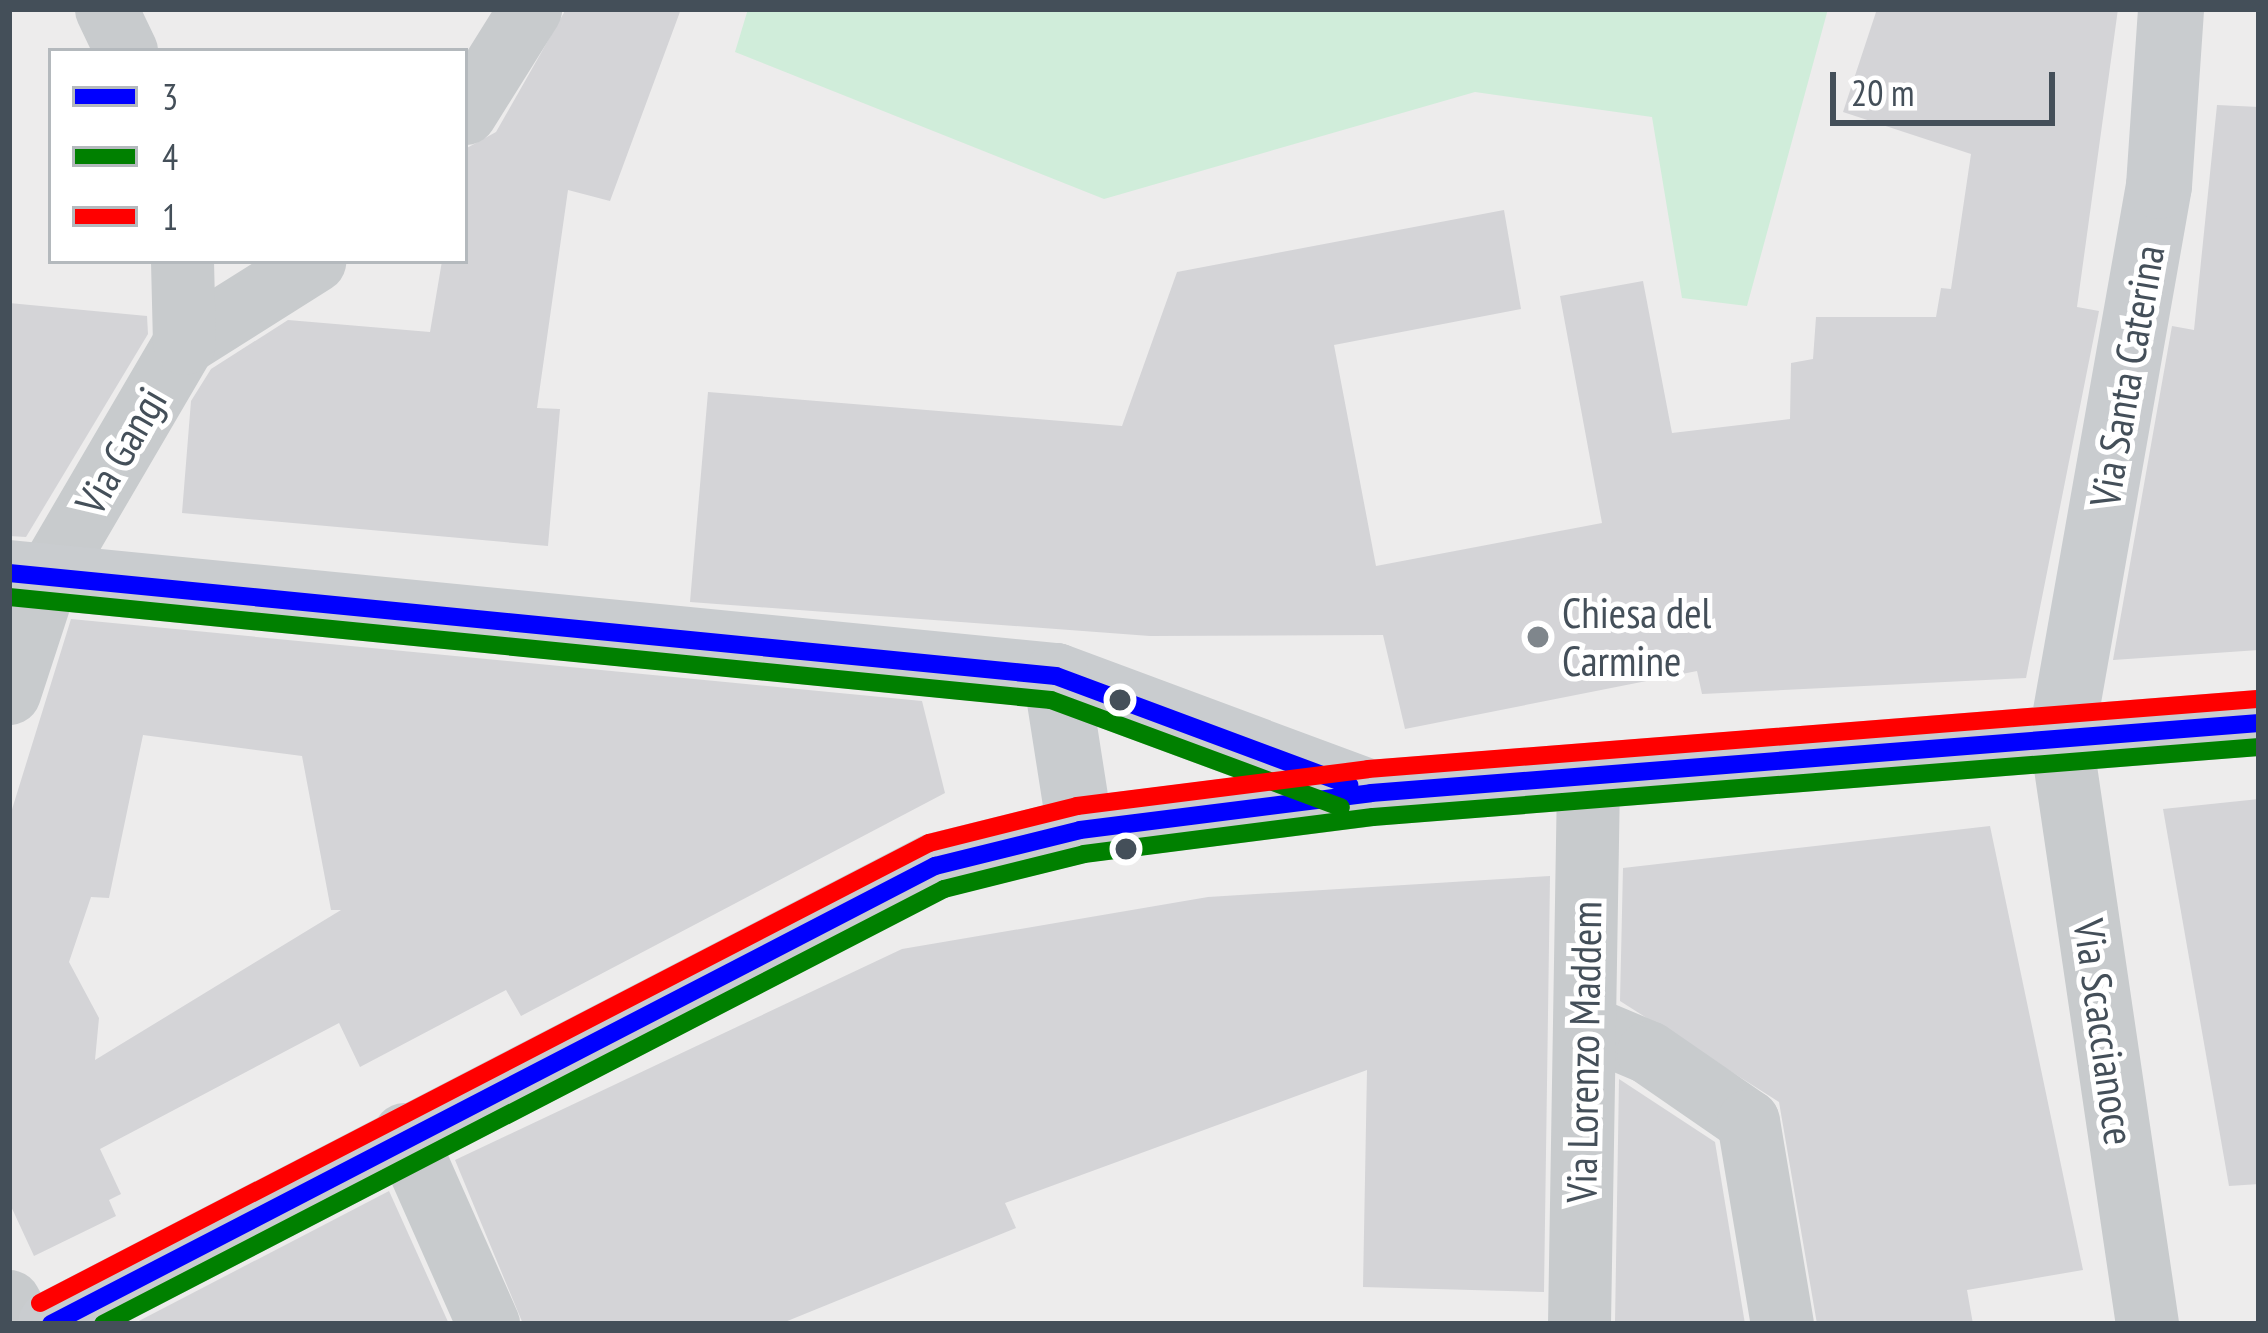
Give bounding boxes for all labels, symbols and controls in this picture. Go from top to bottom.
legend [48,48,468,264]
scale bar [1836,48,2061,122]
text: 20 m [1851,69,1914,116]
text: 3 [162,73,178,120]
text: 4 [162,133,178,180]
text: 1 [162,193,178,240]
street label: Via Santa Caterina [2079,241,2175,511]
street label: Via Gangi [65,379,177,523]
place label: Chiesa del Carmine [1562,588,1711,686]
marker: Chiesa del Carmine [1525,624,1551,650]
unlabelled marker [1109,689,1131,711]
unlabelled marker [1115,838,1137,860]
street label: Via Lorenzo Maddem [1556,901,1612,1203]
street label: Via Scaccianoce [2063,916,2145,1148]

